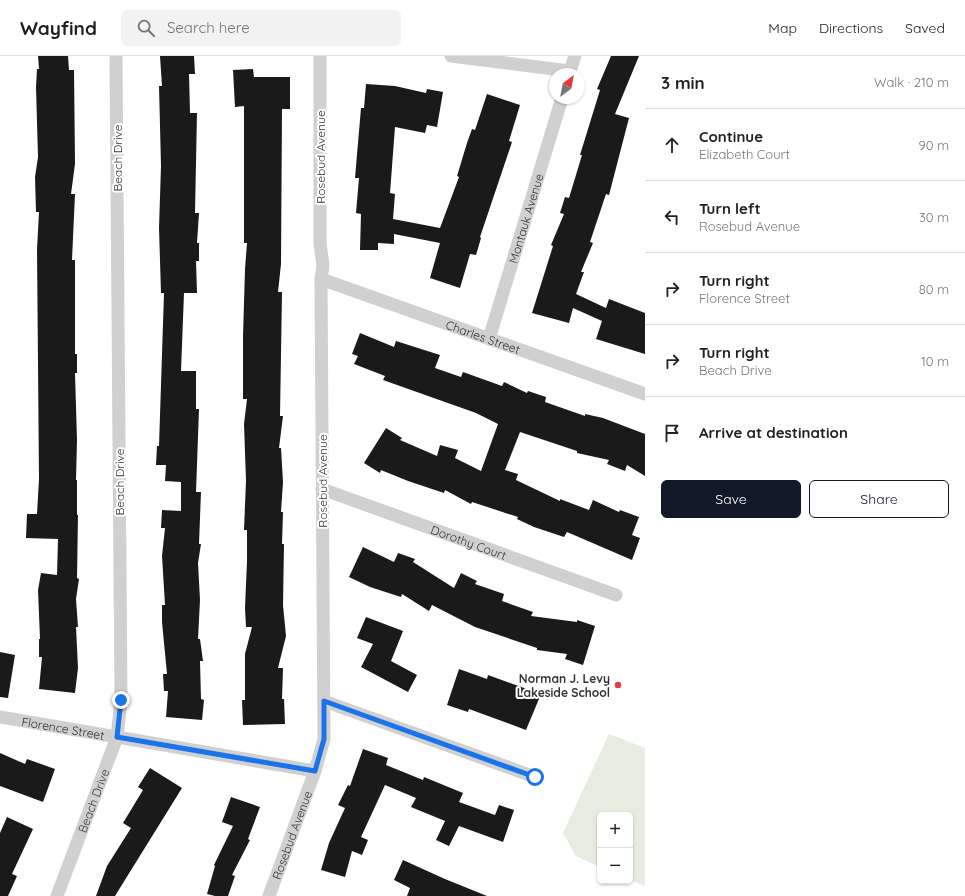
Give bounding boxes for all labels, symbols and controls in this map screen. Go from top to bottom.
search box [121,10,401,46]
text: Wayfind [20,16,97,40]
icon: search [135,17,157,39]
text: Search here [167,18,250,37]
text: Map [768,19,797,37]
text: Directions [819,19,883,37]
text: Saved [905,19,945,37]
north arrow [549,68,585,104]
text: 3 min [661,72,705,93]
text: Walk · 210 m [874,74,949,90]
street label: Rosebud Avenue [313,110,328,204]
street label: Beach Drive [110,124,125,192]
text: Continue [699,127,763,146]
icon: ahead [661,134,683,156]
text: 90 m [919,137,949,153]
text: Elizabeth Court [699,146,790,162]
street label: Montauk Avenue [505,172,546,265]
text: Turn left [699,199,761,218]
icon: left [661,206,683,228]
text: 30 m [919,209,949,225]
text: Rosebud Avenue [699,218,800,234]
text: Turn right [699,271,770,290]
icon: right [661,278,683,300]
text: 80 m [919,281,949,297]
text: Florence Street [699,290,790,306]
street label: Charles Street [444,316,522,357]
text: Turn right [699,343,770,362]
icon: right [661,350,683,372]
text: 10 m [921,353,949,369]
text: Beach Drive [699,362,772,378]
icon: arrive [661,422,683,444]
text: Arrive at destination [699,423,848,442]
street label: Rosebud Avenue [315,434,330,528]
street label: Beach Drive [112,448,127,516]
button: Save [661,480,801,518]
button: Share [809,480,949,518]
street label: Dorothy Court [429,521,509,562]
place label: Norman J. Levy Lakeside School [517,671,610,700]
marker: Norman J. Levy Lakeside School [613,680,623,690]
route end [112,691,130,709]
street label: Florence Street [20,713,106,742]
street label: Beach Drive [74,766,112,835]
route start [526,768,544,786]
street label: Rosebud Avenue [268,788,315,881]
map controls [597,812,633,884]
button: + [597,812,633,848]
button: − [597,848,633,884]

